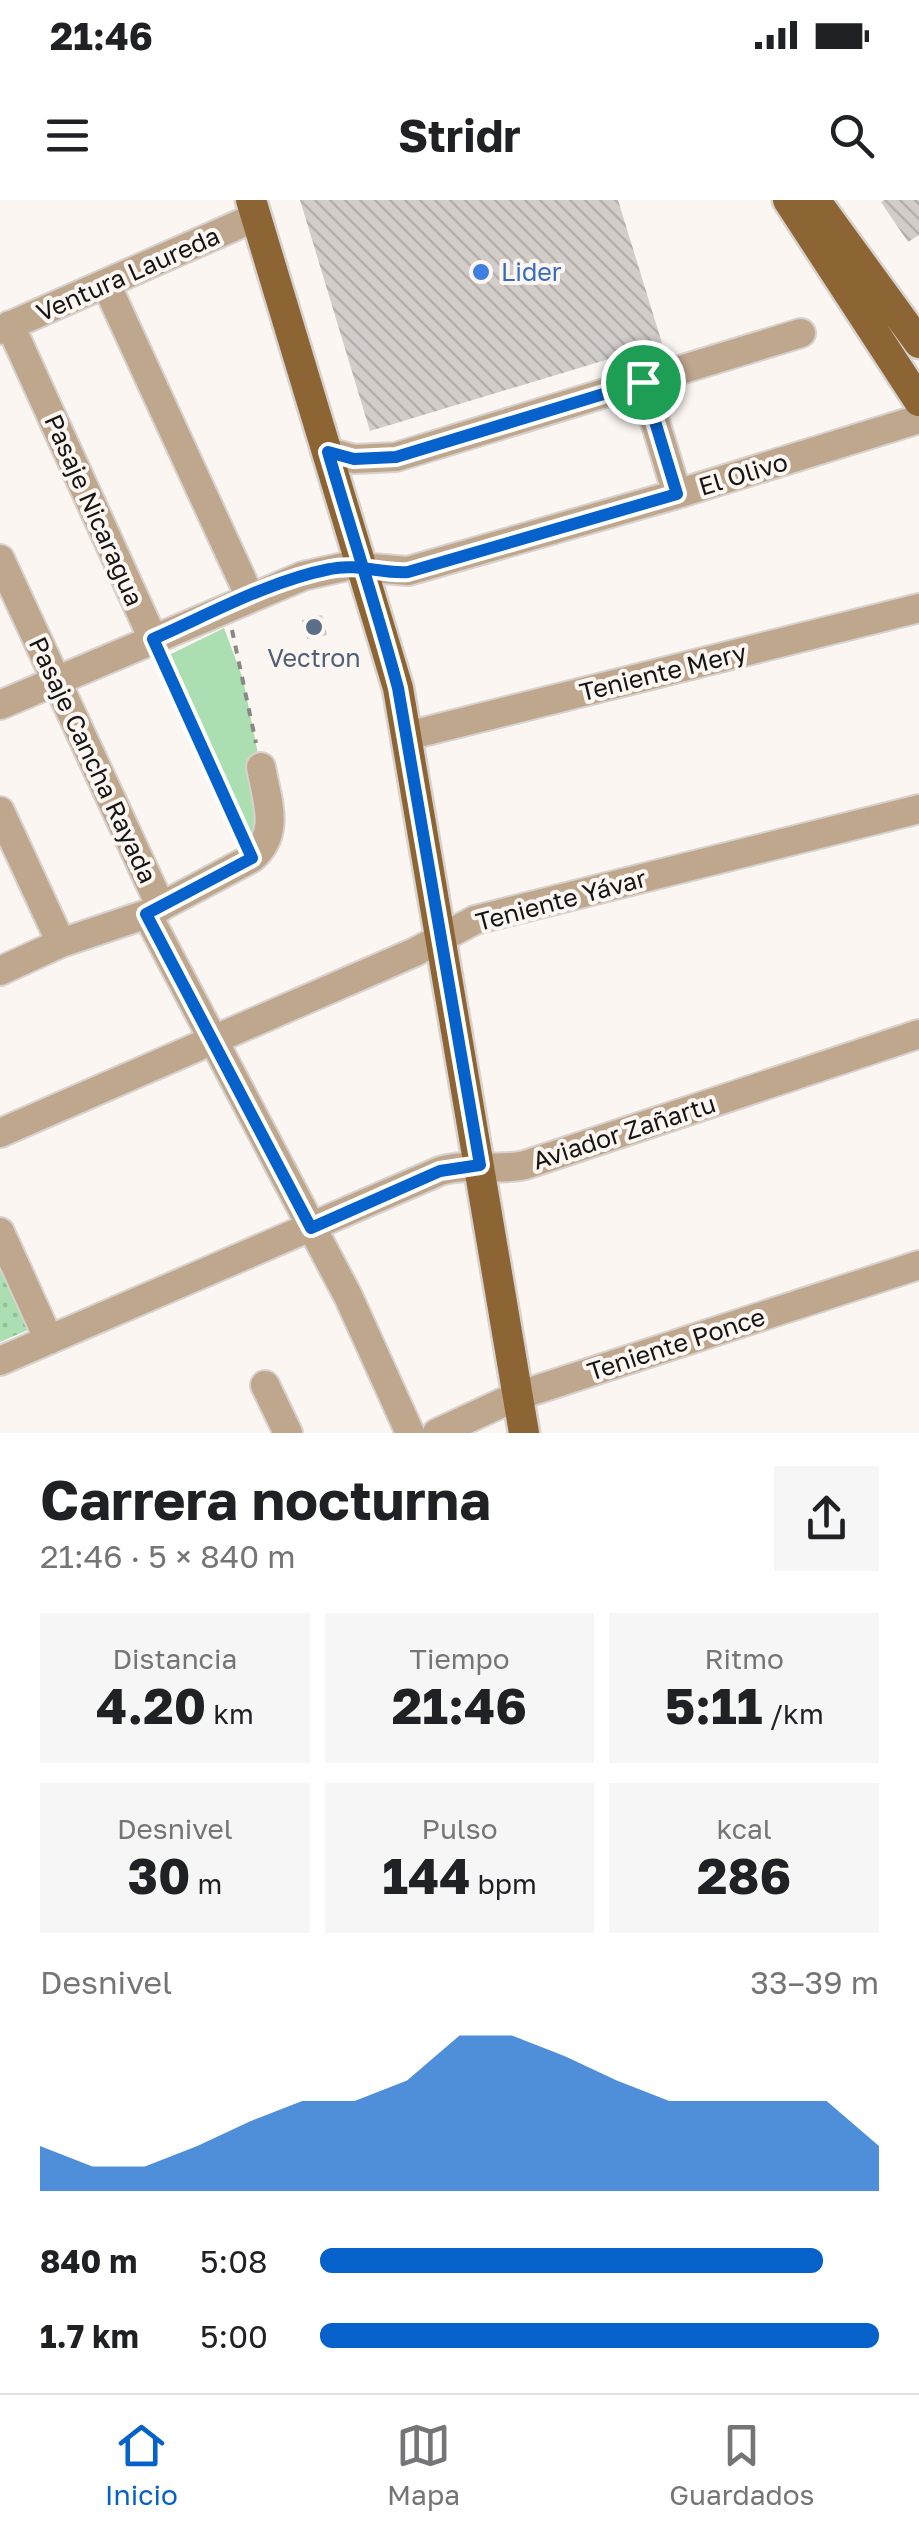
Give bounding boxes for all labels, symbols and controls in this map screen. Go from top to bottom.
text: 21:46 [50,13,153,58]
icon: menu [40,108,95,163]
text: Stridr [398,108,521,162]
icon: search [824,108,879,163]
street label: Ventura Laureda [31,219,224,328]
place label: Lider [501,256,562,287]
marker: Lider [470,261,492,283]
pin [601,340,686,425]
icon: arrive [616,355,671,410]
street label: Pasaje Nicaragua [38,409,151,611]
street label: El Olivo [695,445,791,502]
marker: Vectron [303,616,325,638]
street label: Pasaje Cancha Rayada [23,632,164,888]
street label: Teniente Mery [576,636,749,707]
place label: Vectron [267,642,361,673]
street label: Teniente Yávar [472,862,650,937]
street label: Aviador Zañartu [528,1087,719,1176]
street label: Teniente Ponce [583,1300,769,1387]
text: Carrera nocturna [40,1466,491,1532]
button: share [774,1466,879,1571]
text: 21:46 · 5 × 840 m [40,1537,296,1575]
text: Distancia [112,1642,237,1675]
text: Tiempo [410,1642,509,1675]
text: Ritmo [704,1642,784,1675]
text: 4.20 [96,1675,206,1735]
text: 21:46 [392,1675,527,1735]
text: 5:11 [665,1675,763,1735]
text: km [206,1697,254,1730]
text: /km [763,1697,824,1730]
text: Desnivel [117,1812,233,1845]
text: Pulso [422,1812,497,1845]
text: kcal [717,1812,772,1845]
text: 30 [127,1845,190,1905]
text: 144 [382,1845,471,1905]
text: 286 [697,1845,791,1905]
text: m [190,1867,222,1900]
text: bpm [471,1867,537,1900]
text: Desnivel [40,1963,172,2001]
text: 33–39 m [750,1963,879,2001]
text: 840 m [40,2242,137,2280]
text: 5:08 [200,2242,268,2280]
text: 1.7 km [40,2317,139,2355]
text: 5:00 [200,2317,268,2355]
tab: Inicio [105,2418,178,2511]
tab: Mapa [387,2418,460,2511]
tab: Guardados [669,2418,814,2511]

